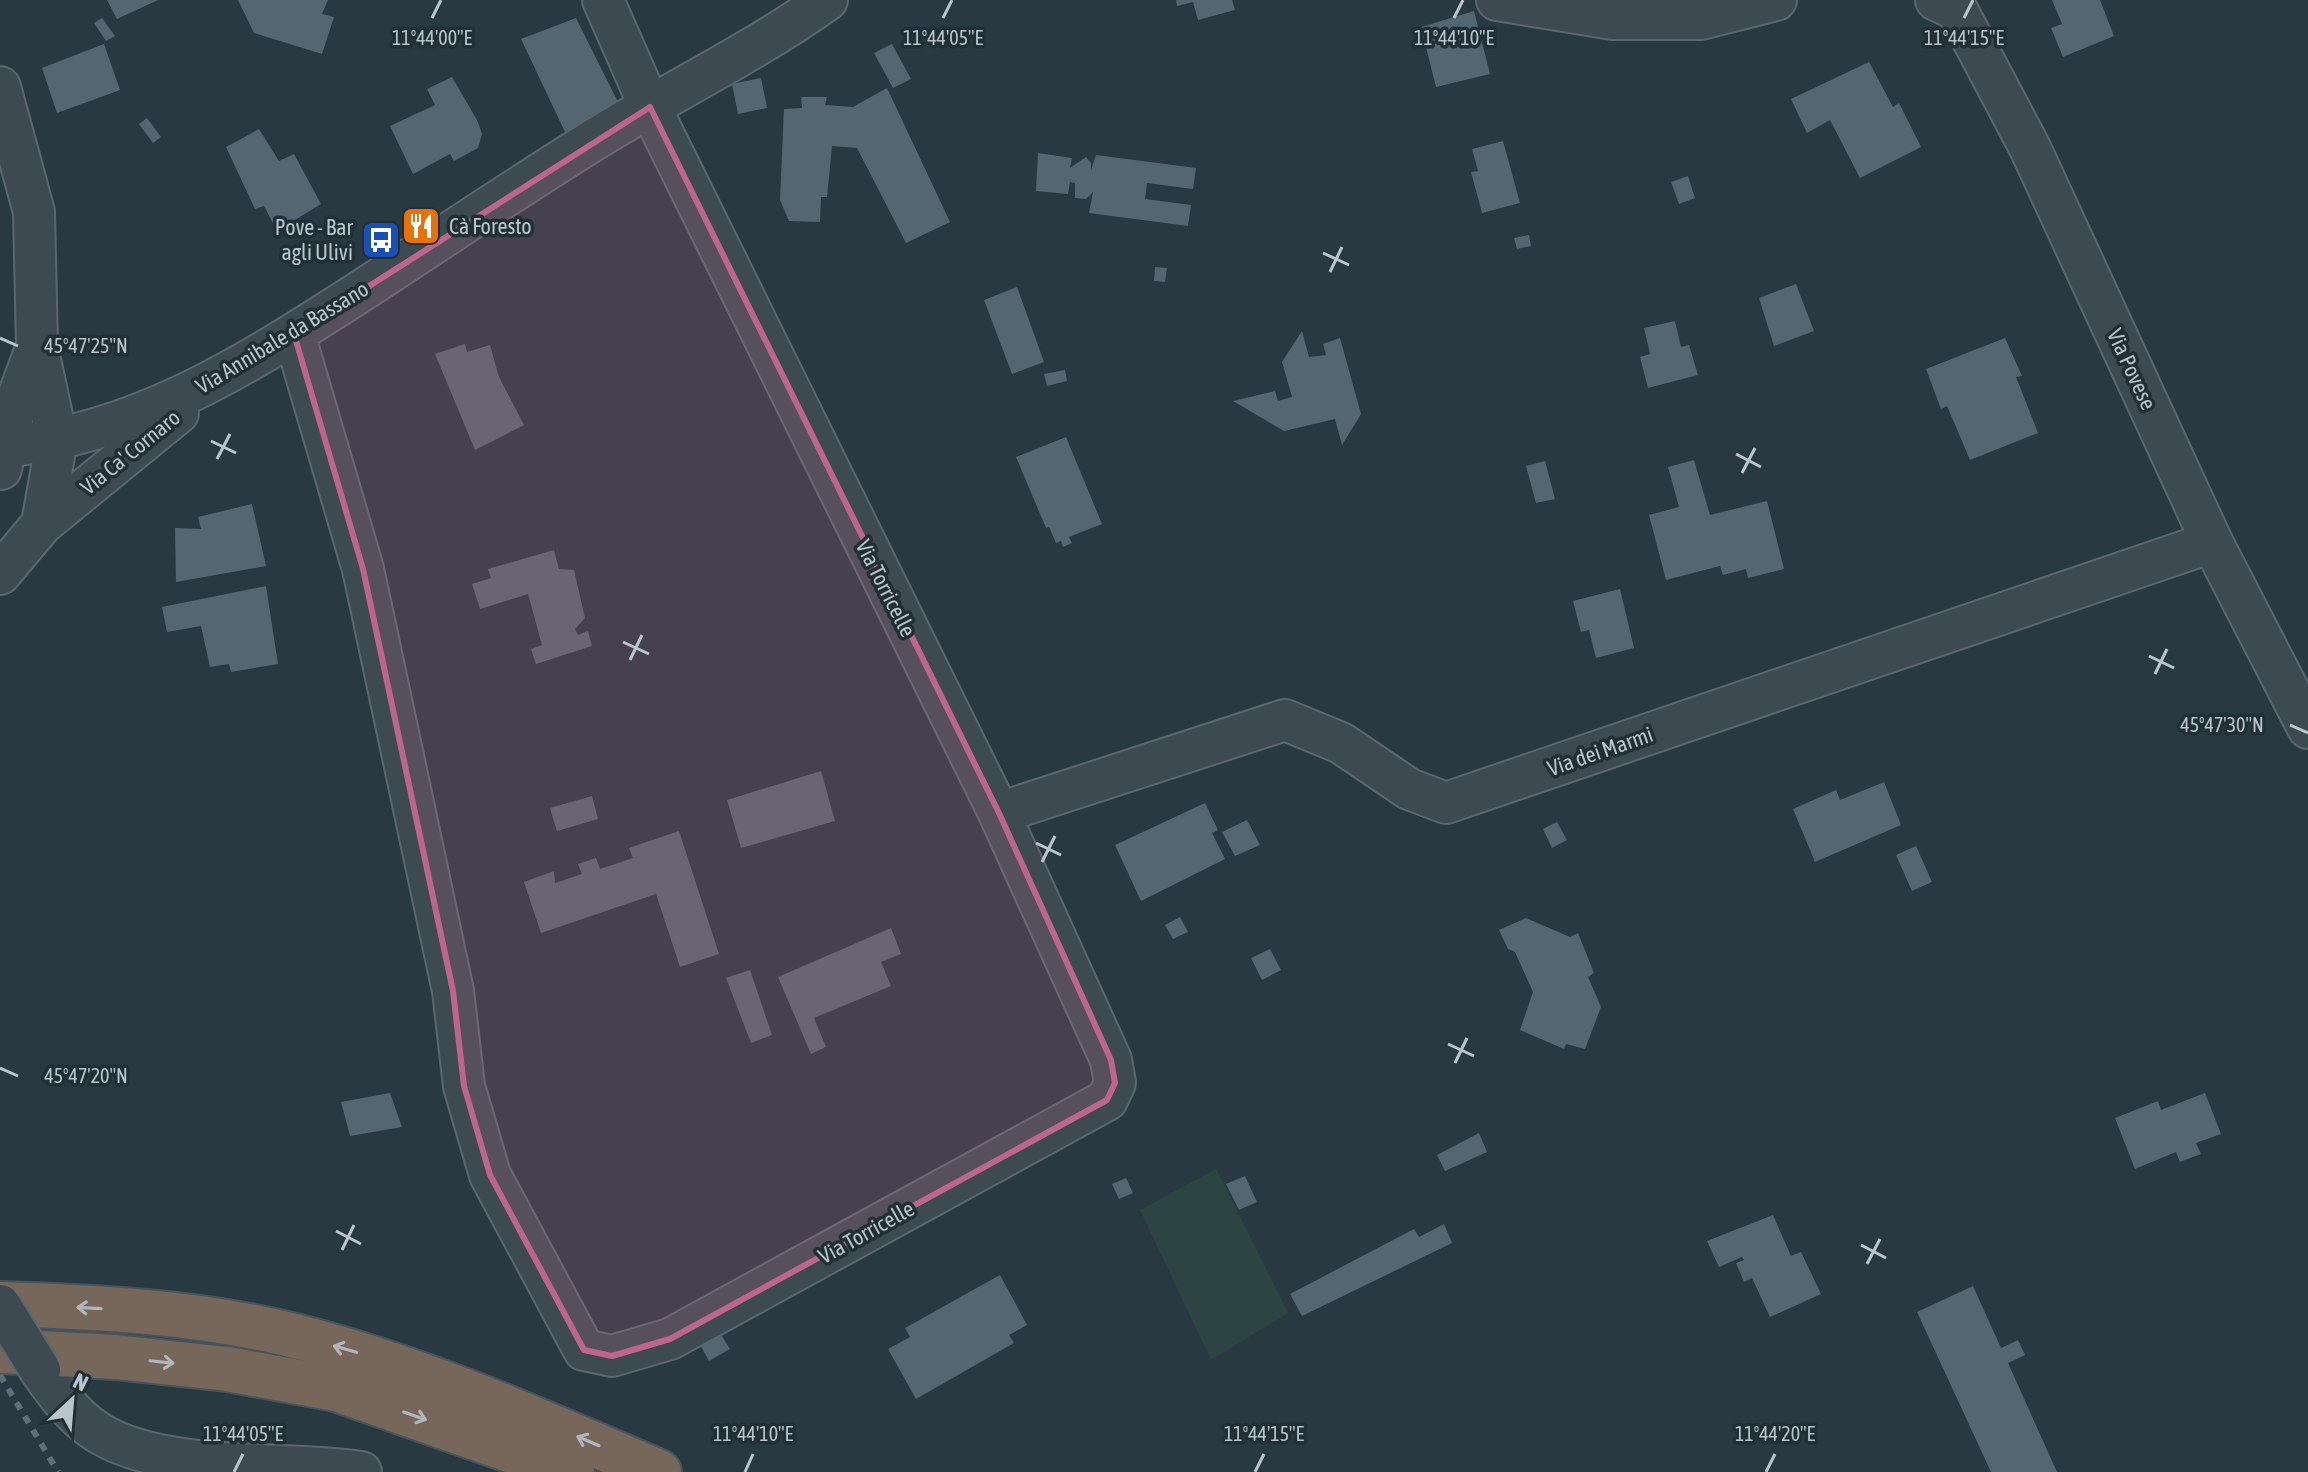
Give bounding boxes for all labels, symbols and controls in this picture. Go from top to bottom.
text: 11°44'00"E [392,26,473,49]
text: 11°44'05"E [903,26,984,49]
text: 11°44'10"E [1414,26,1495,49]
text: 11°44'15"E [1924,26,2005,49]
restaurant icon: Cà Foresto [400,205,442,247]
place label: Cà Foresto [449,213,532,239]
place label: Pove - Bar agli Ulivi [275,214,353,265]
bus stop icon: Pove - Bar agli Ulivi [360,219,402,261]
street label: Via Annibale da Bassano [191,275,373,399]
street label: Via Povese [2102,324,2162,414]
text: 45°47'25"N [44,334,128,357]
street label: Via Ca' Cornaro [75,404,185,500]
street label: Via Torricelle [851,535,922,641]
text: 45°47'30"N [2180,713,2264,736]
street label: Via dei Marmi [1544,721,1656,781]
text: 45°47'20"N [44,1064,128,1087]
street label: Via Torricelle [814,1195,918,1269]
one-way arrow [76,1300,103,1315]
one-way arrow [332,1341,358,1356]
one-way arrow [148,1355,174,1370]
north arrow [32,1360,112,1440]
text: N [69,1367,92,1397]
one-way arrow [402,1410,427,1425]
text: 11°44'05"E [203,1422,284,1445]
text: 11°44'10"E [713,1422,794,1445]
text: 11°44'15"E [1224,1422,1305,1445]
text: 11°44'20"E [1735,1422,1816,1445]
one-way arrow [576,1433,600,1448]

